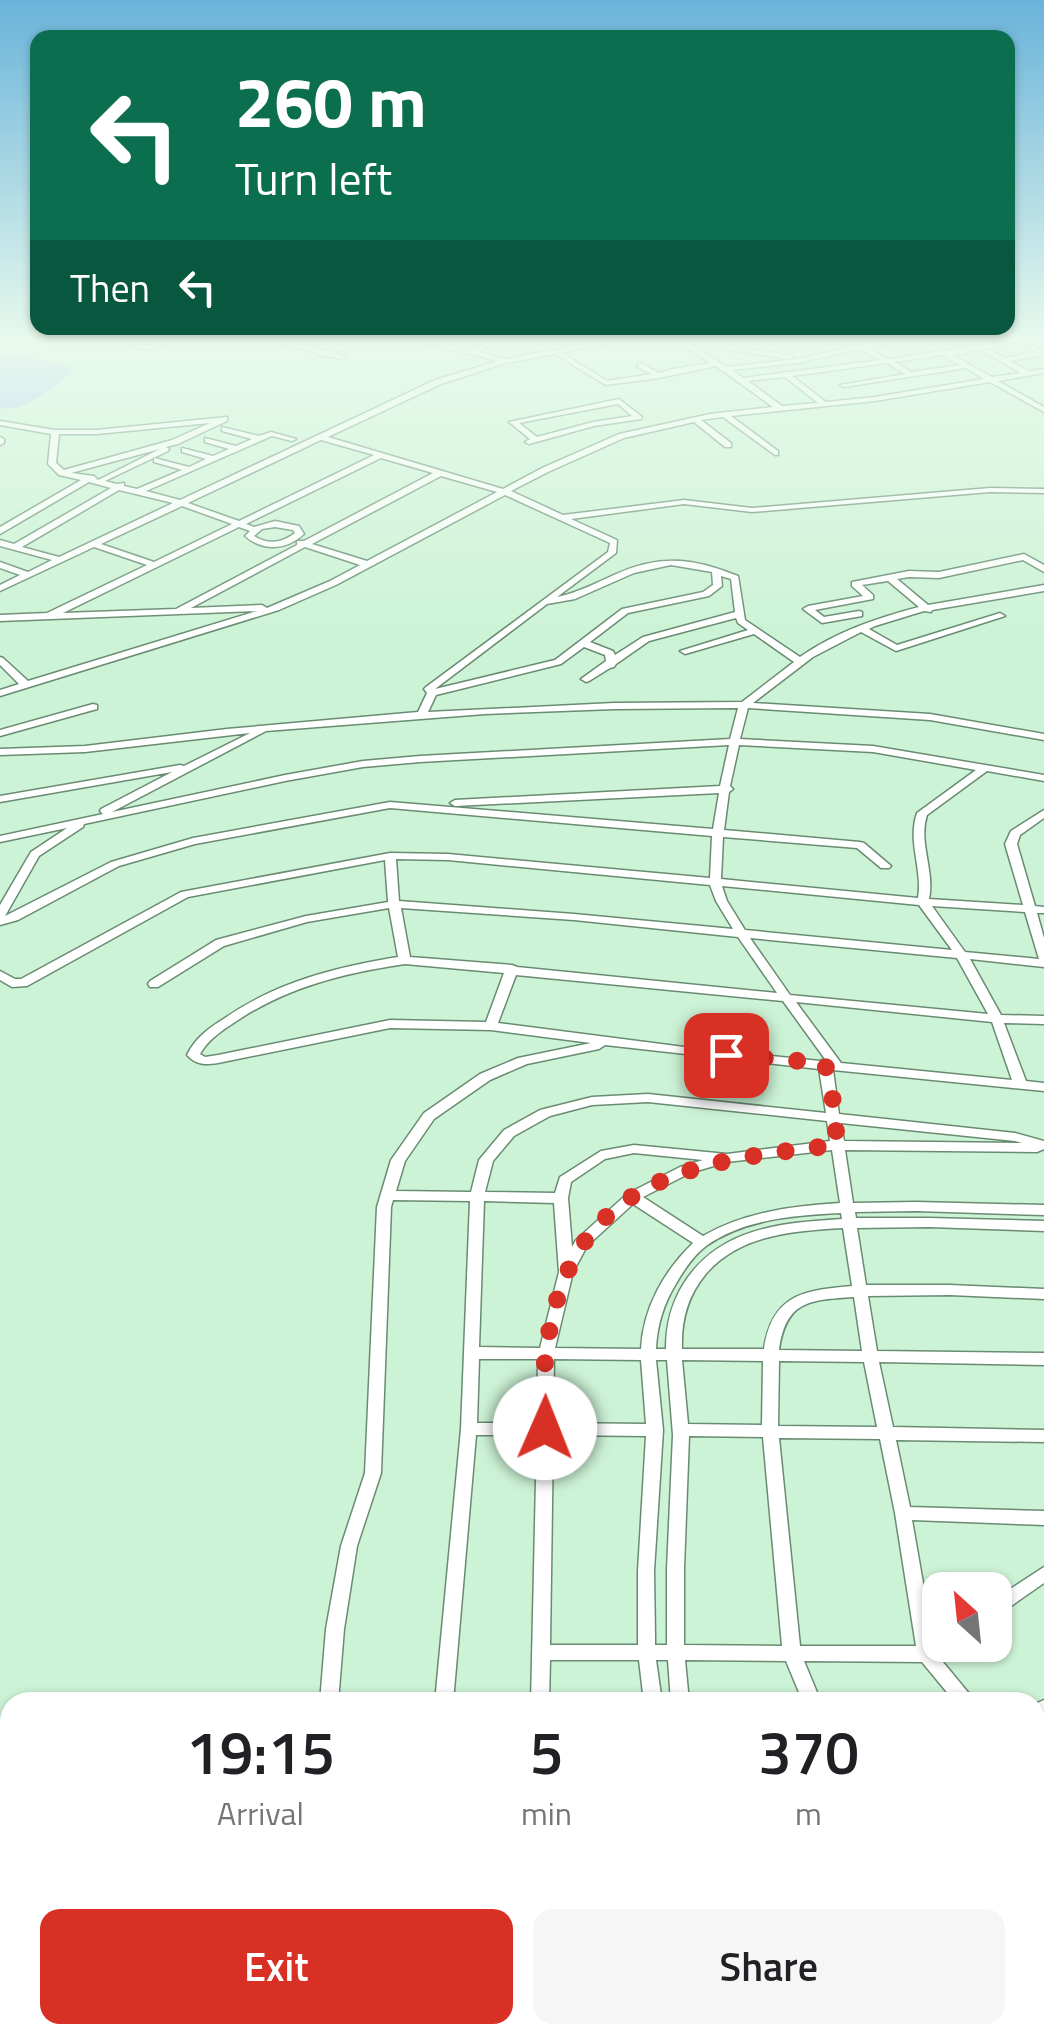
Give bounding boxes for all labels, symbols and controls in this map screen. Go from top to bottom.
text: 260 m [235,48,427,154]
icon: left [70,70,200,200]
text: Turn left [235,144,392,212]
text: Then [70,259,150,317]
icon: left [170,260,225,315]
pin [684,1013,769,1098]
icon: arrive [699,1028,754,1083]
position arrow [493,1376,597,1480]
north arrow [922,1572,1012,1662]
map controls [922,1572,1012,1662]
text: 19:15 [186,1706,335,1797]
text: 5 [530,1706,563,1797]
text: 370 [758,1706,859,1797]
text: Arrival [217,1789,304,1837]
text: min [521,1789,572,1837]
text: m [795,1789,822,1837]
button: Exit [40,1909,513,2024]
button: Share [533,1909,1005,2024]

